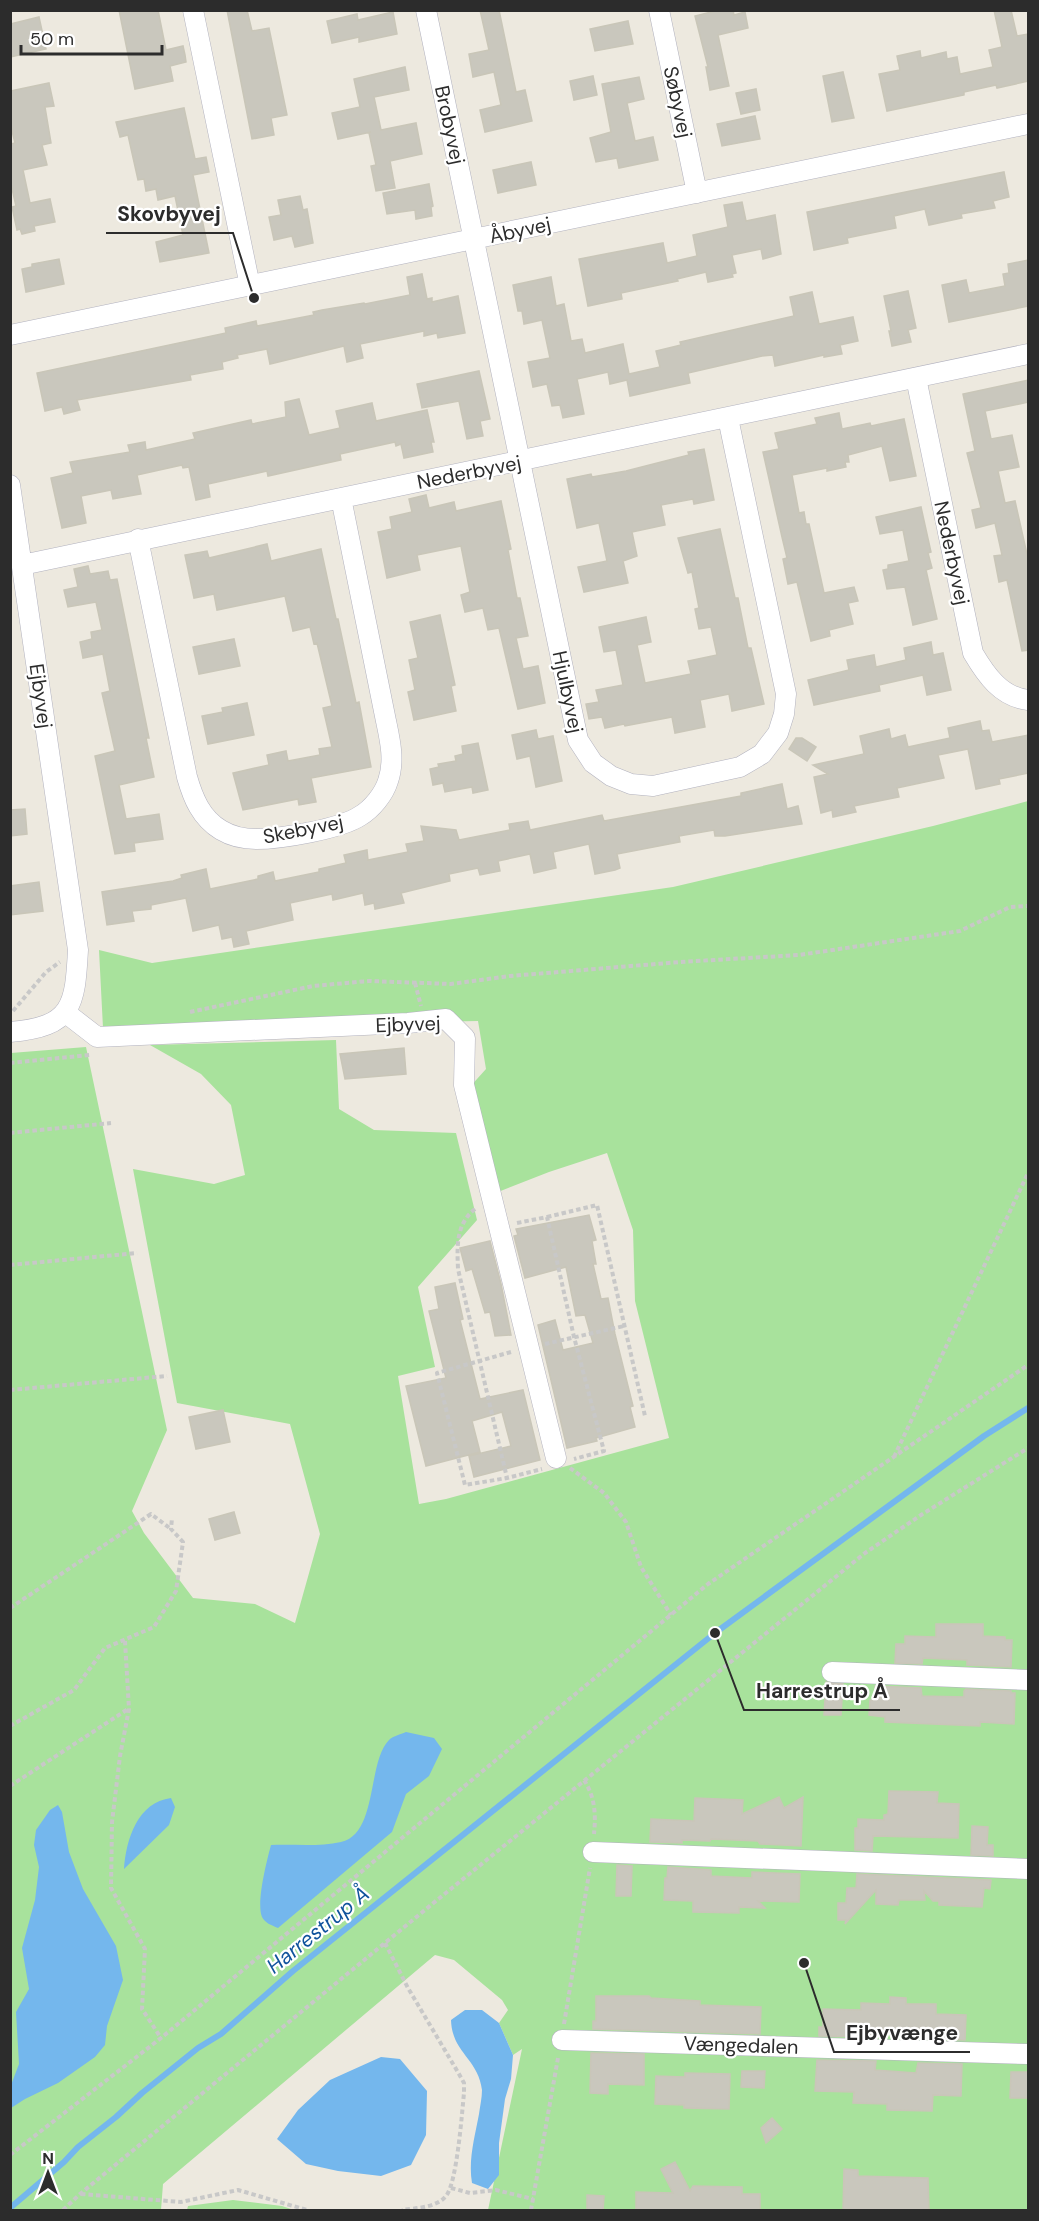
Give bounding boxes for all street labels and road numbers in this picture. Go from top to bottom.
street label: Søbyvej [658,64,698,140]
street label: Brobyvej [429,83,471,167]
street label: Åbyvej [487,211,553,249]
street label: Nederbyvej [415,449,523,495]
street label: Nederbyvej [928,499,976,607]
street label: Hjulbyvej [547,648,589,736]
street label: Ejbyvej [24,662,58,730]
street label: Skebyvej [261,808,345,850]
street label: Ejbyvej [375,1010,441,1038]
street label: Vængedalen [683,2030,799,2060]

